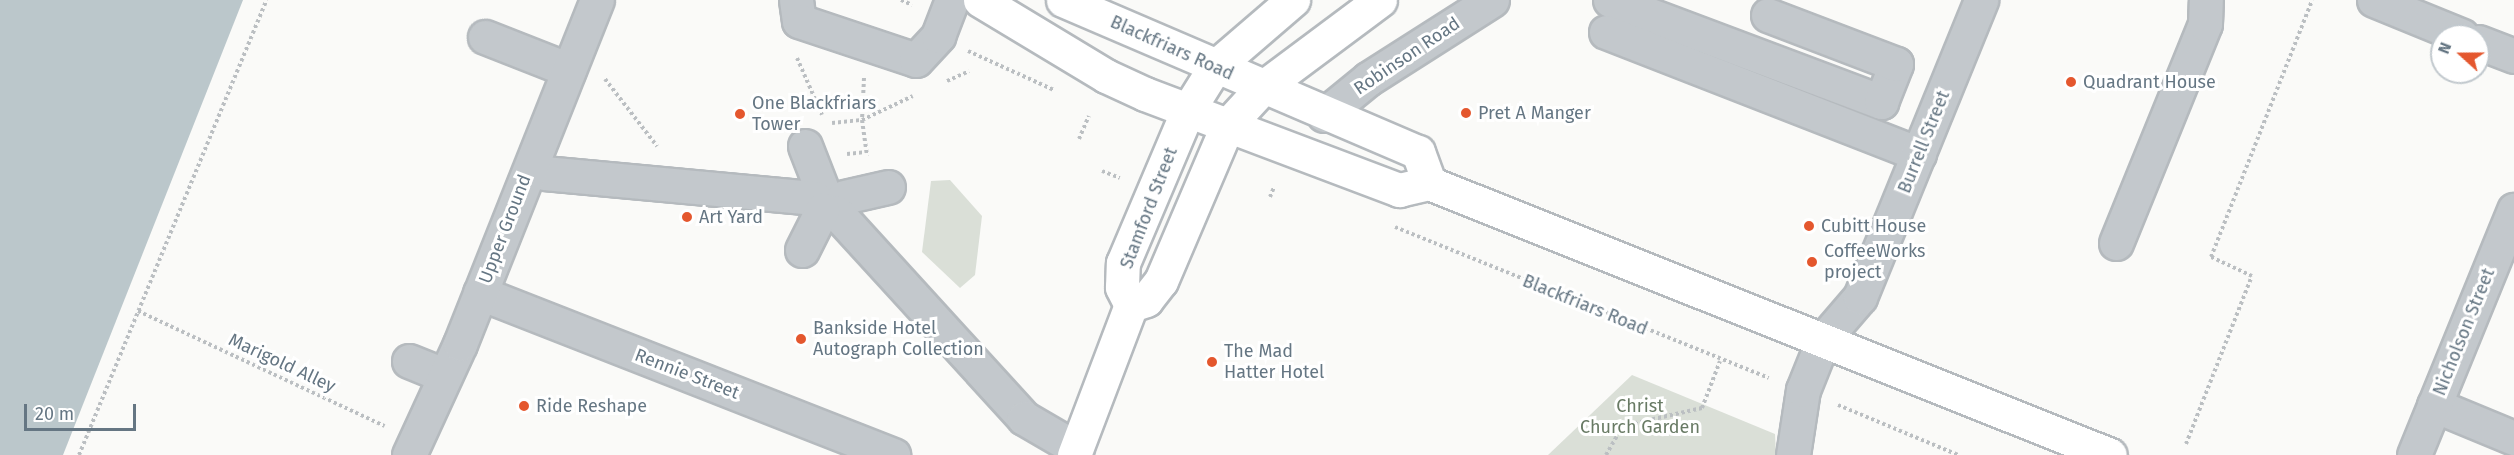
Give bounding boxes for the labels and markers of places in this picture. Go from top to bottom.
place label: Quadrant House [2083,71,2216,93]
marker: Quadrant House [2064,75,2078,89]
place label: One Blackfriars Tower [752,93,876,136]
place label: Pret A Manger [1478,102,1591,124]
marker: Pret A Manger [1459,106,1473,120]
marker: One Blackfriars Tower [733,107,747,121]
place label: Art Yard [699,206,763,228]
marker: Art Yard [680,210,694,224]
place label: Cubitt House [1821,215,1926,237]
marker: Cubitt House [1802,219,1816,233]
place label: CoffeeWorks project [1824,241,1925,284]
marker: CoffeeWorks project [1805,255,1819,269]
place label: Bankside Hotel Autograph Collection [813,318,984,360]
marker: Bankside Hotel Autograph Collection [794,332,808,346]
place label: The Mad Hatter Hotel [1224,341,1324,384]
marker: The Mad Hatter Hotel [1205,355,1219,369]
place label: Ride Reshape [536,395,647,417]
marker: Ride Reshape [517,399,531,413]

